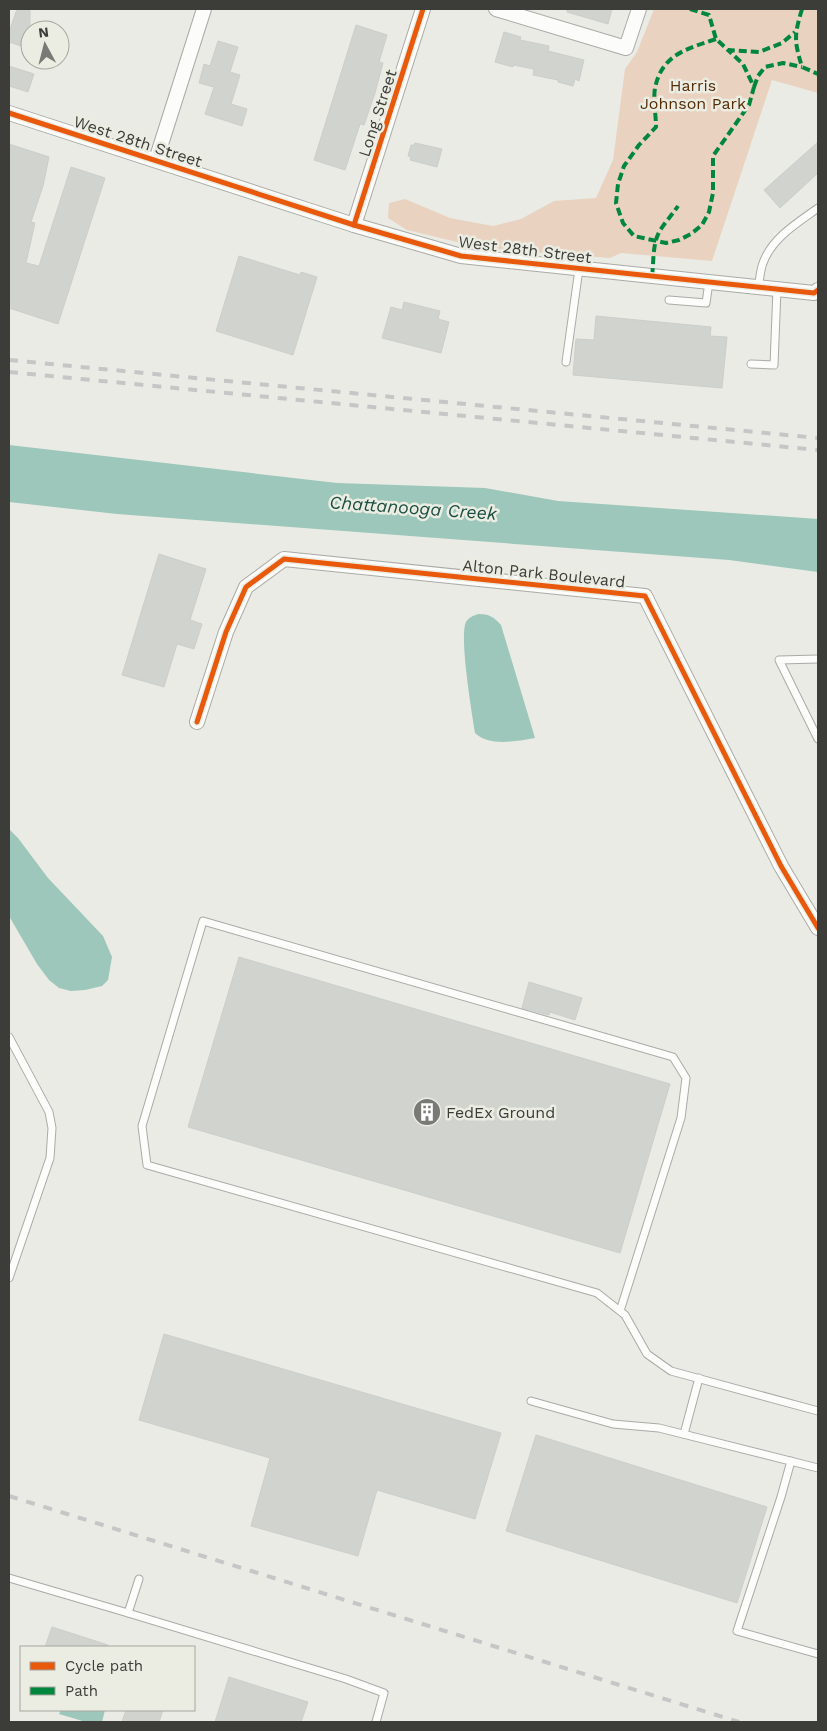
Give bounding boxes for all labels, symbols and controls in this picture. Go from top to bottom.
north arrow [20,20,70,70]
text: N [37,24,50,41]
street label: Long Street [354,67,401,159]
park label: Harris Johnson Park [640,76,746,113]
street label: West 28th Street [71,112,205,171]
street label: West 28th Street [457,232,593,267]
water label: Chattanooga Creek [329,491,499,524]
street label: Alton Park Boulevard [462,555,626,591]
building icon: FedEx Ground [412,1097,442,1127]
place label: FedEx Ground [446,1103,555,1122]
legend [20,1646,195,1711]
text: Cycle path [65,1657,143,1675]
text: Path [65,1682,98,1700]

